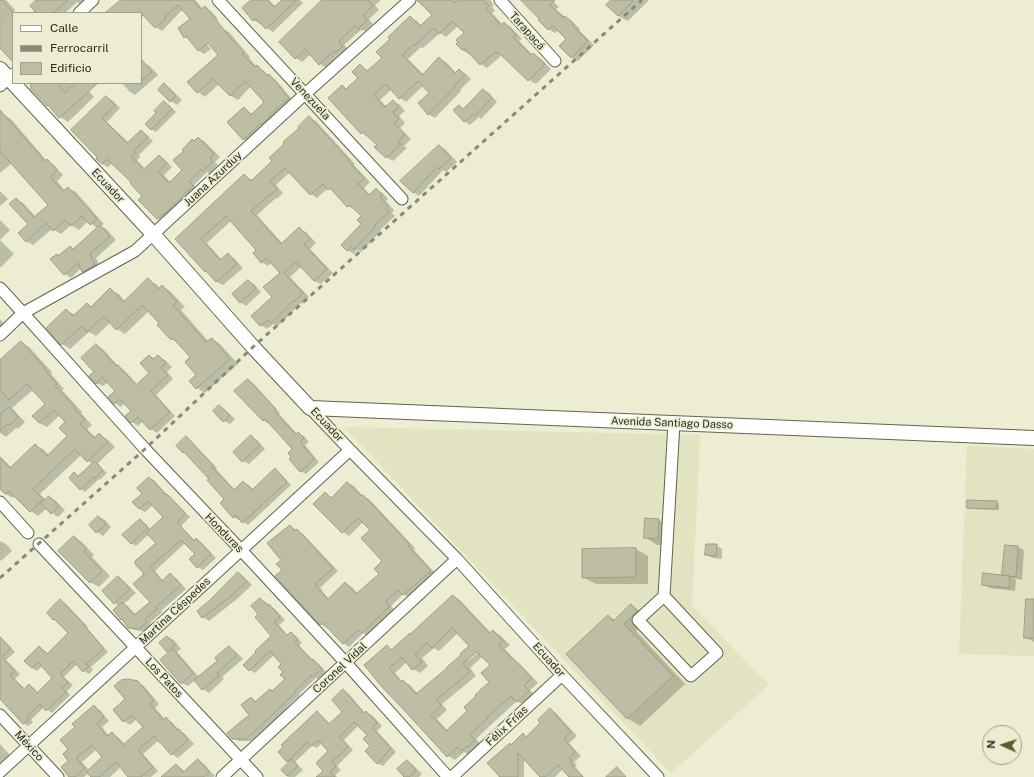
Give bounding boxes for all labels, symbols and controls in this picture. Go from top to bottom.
street label: Tarapacá [506,9,548,53]
legend [12,12,142,84]
text: Calle [50,21,78,35]
text: Ferrocarril [50,41,109,55]
text: Edificio [50,61,92,75]
street label: Venezuela [287,75,333,123]
street label: Juana Azurduy [181,149,245,209]
street label: Ecuador [89,166,127,206]
street label: Ecuador [308,405,346,445]
street label: Avenida Santiago Dasso [611,414,733,432]
street label: Honduras [202,511,246,555]
street label: Martina Céspedes [137,575,213,647]
street label: Coronel Vidal [310,640,370,696]
street label: Ecuador [530,640,568,680]
street label: Los Patos [142,656,186,700]
street label: Félix Frías [483,703,531,749]
north arrow [982,725,1022,765]
street label: México [12,728,46,764]
text: N [985,740,997,749]

